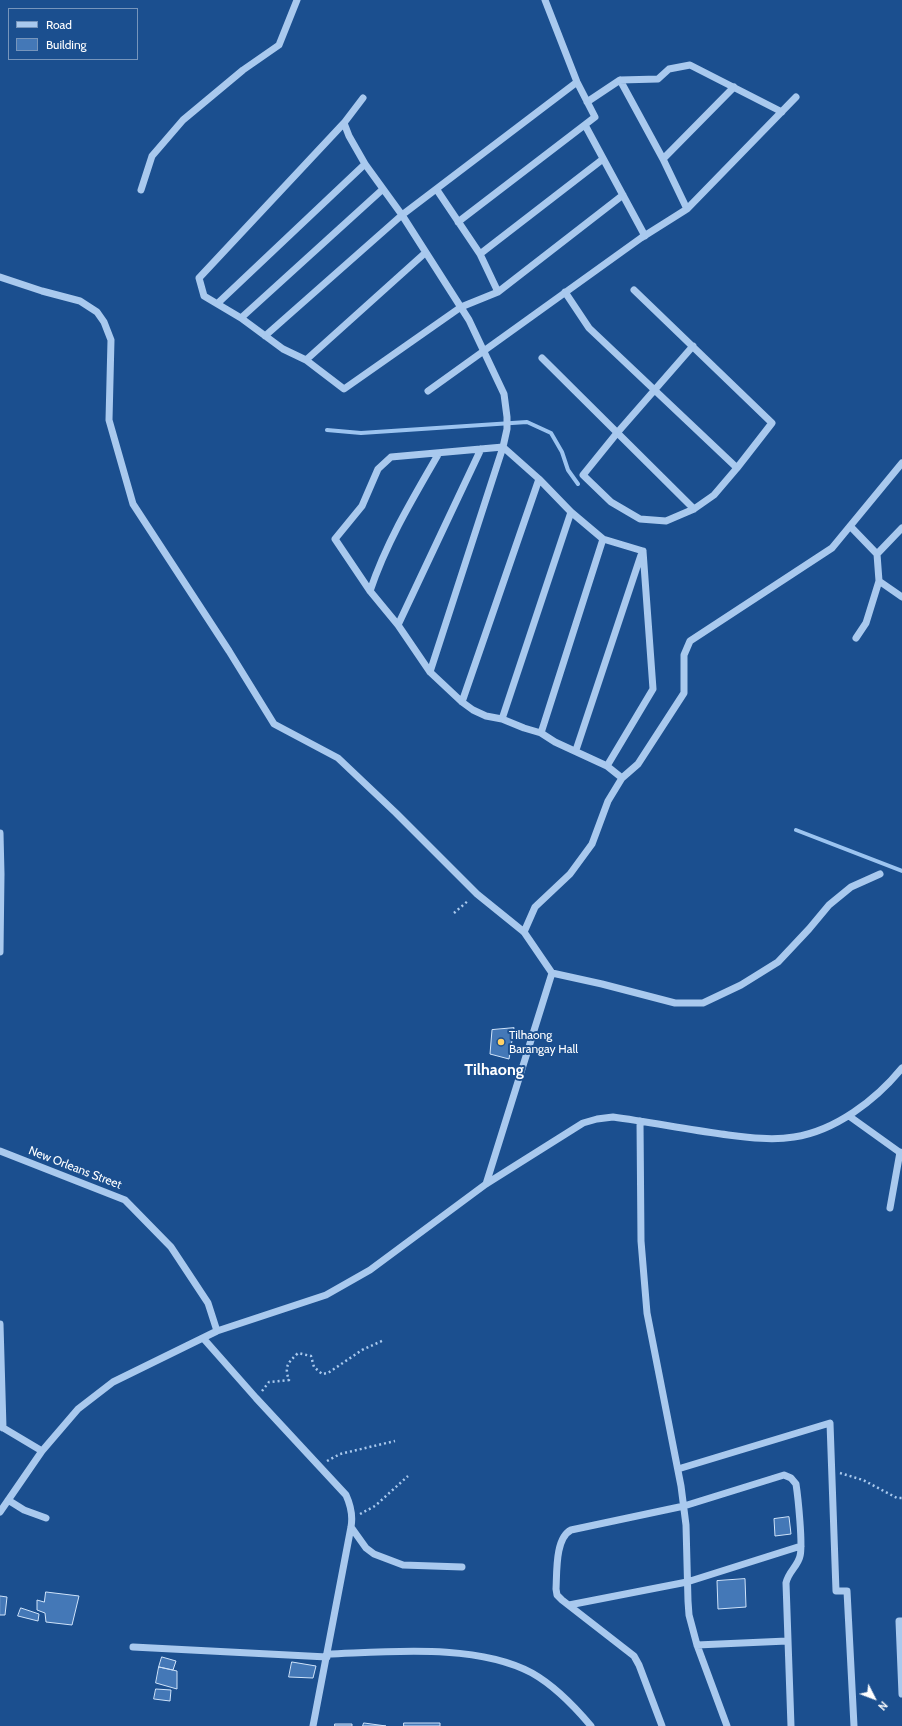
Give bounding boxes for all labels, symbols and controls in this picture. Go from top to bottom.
legend [8,8,138,60]
text: Road [46,17,72,32]
text: Building [46,37,87,52]
place label: Tilhaong Barangay Hall [509,1028,578,1056]
marker: Tilhaong Barangay Hall [496,1037,506,1047]
district label: Tilhaong [464,1060,524,1080]
street label: New Orleans Street [26,1144,124,1192]
north arrow [854,1678,894,1718]
text: N [875,1698,891,1714]

